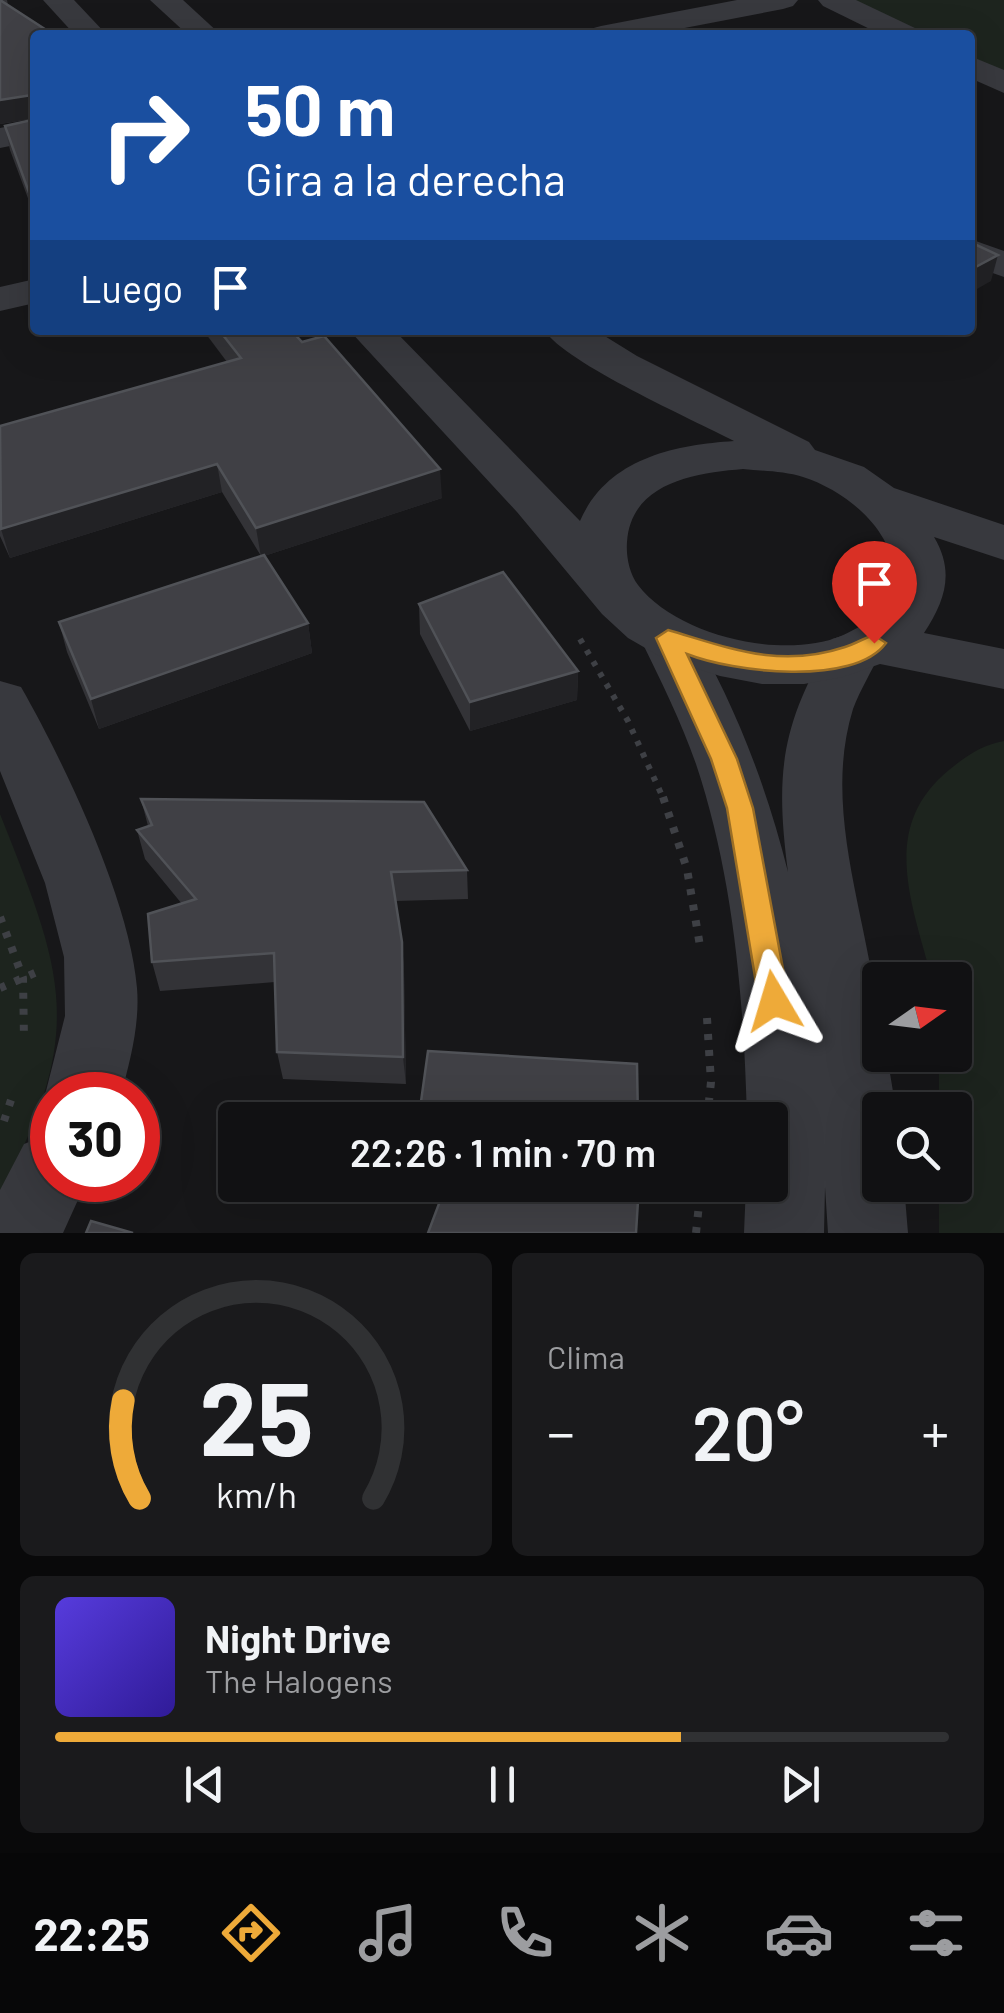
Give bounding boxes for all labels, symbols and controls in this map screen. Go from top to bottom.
text: 50 m [245,66,395,150]
icon: right [80,70,210,200]
text: Gira a la derecha [245,151,566,205]
icon: arrive [203,260,258,315]
text: Luego [80,265,183,311]
pin [832,541,917,644]
icon: arrive [847,556,902,611]
position arrow [722,949,826,1053]
north arrow [862,962,972,1072]
map controls [862,962,972,1202]
speed limit sign: 30 [30,1072,160,1202]
button: search [862,1092,972,1202]
text: 22:26 · 1 min · 70 m [350,1129,656,1175]
text: Clima [547,1337,625,1375]
text: 25 [199,1352,313,1477]
text: 20° [692,1386,804,1476]
text: − [547,1398,575,1464]
text: + [921,1398,949,1464]
text: km/h [216,1472,296,1515]
text: Night Drive [205,1615,391,1661]
text: The Halogens [205,1661,393,1699]
icon: previous [177,1757,232,1812]
icon: pause [475,1757,530,1812]
icon: next [773,1757,828,1812]
icon: directions [216,1898,286,1968]
icon: music [353,1898,423,1968]
icon: phone [490,1898,560,1968]
icon: climate [627,1898,697,1968]
icon: car [764,1898,834,1968]
icon: filters [901,1898,971,1968]
text: 22:25 [33,1906,150,1960]

